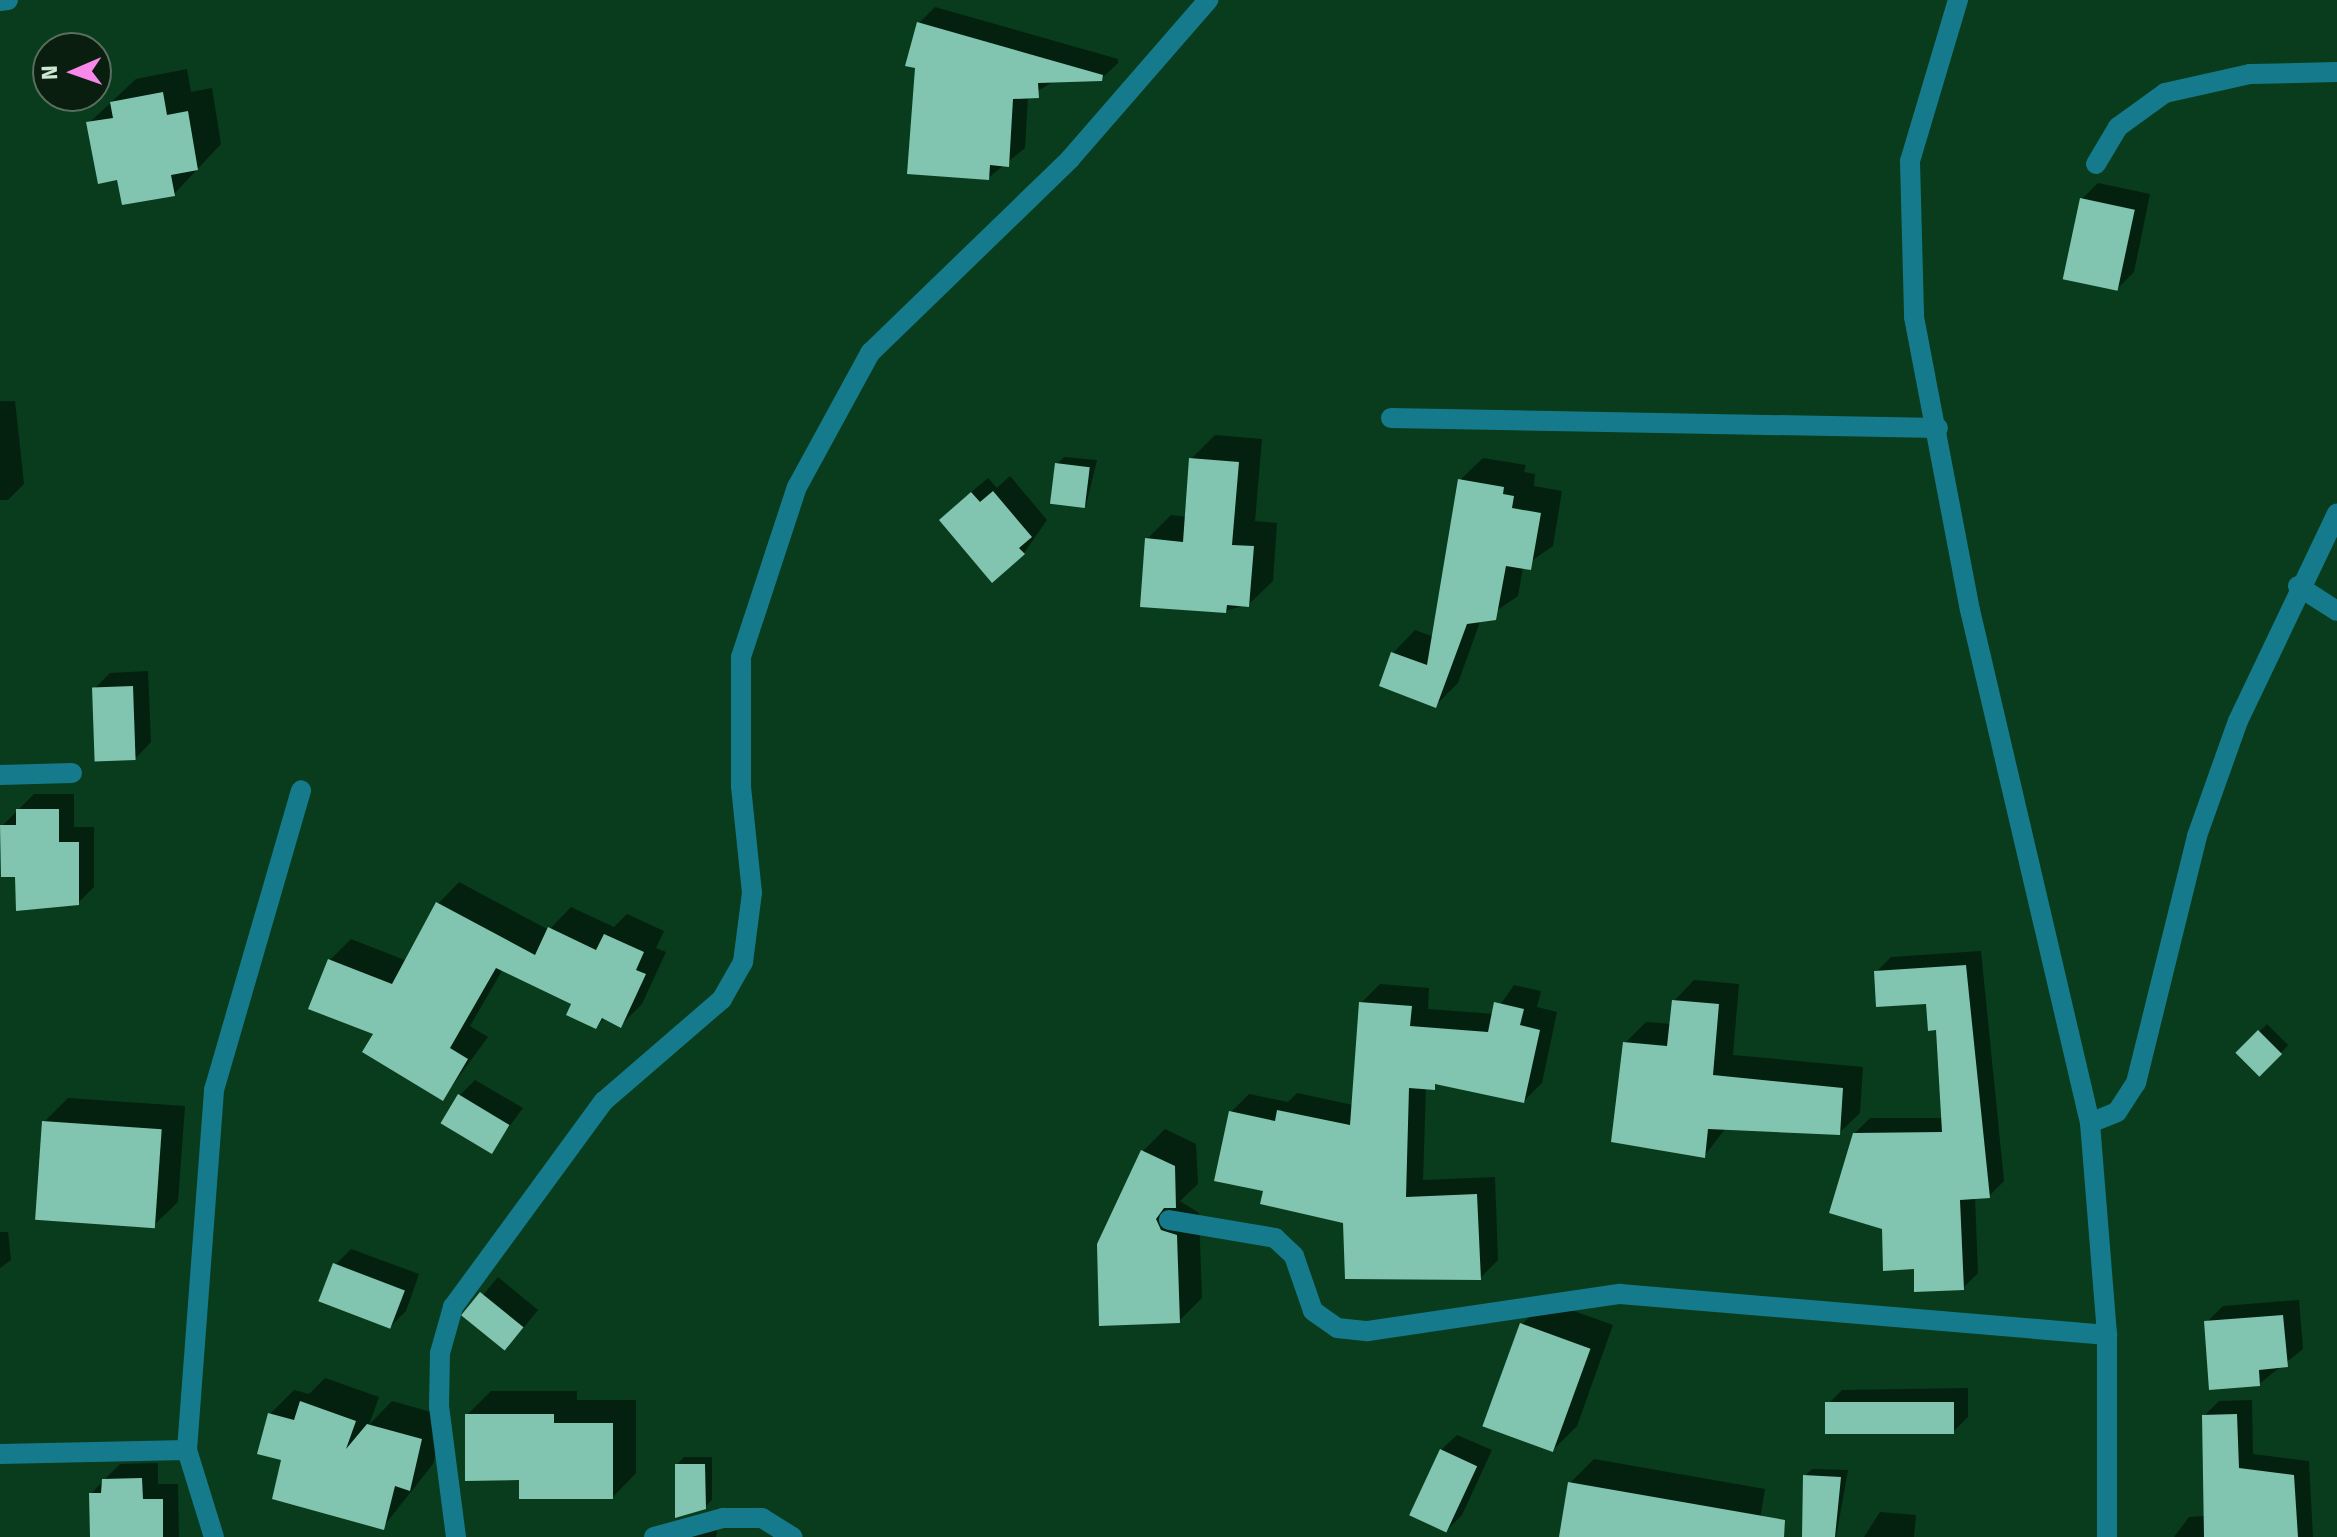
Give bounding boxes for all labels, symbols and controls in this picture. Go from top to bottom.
north arrow [32,32,112,112]
text: N [36,65,63,81]

